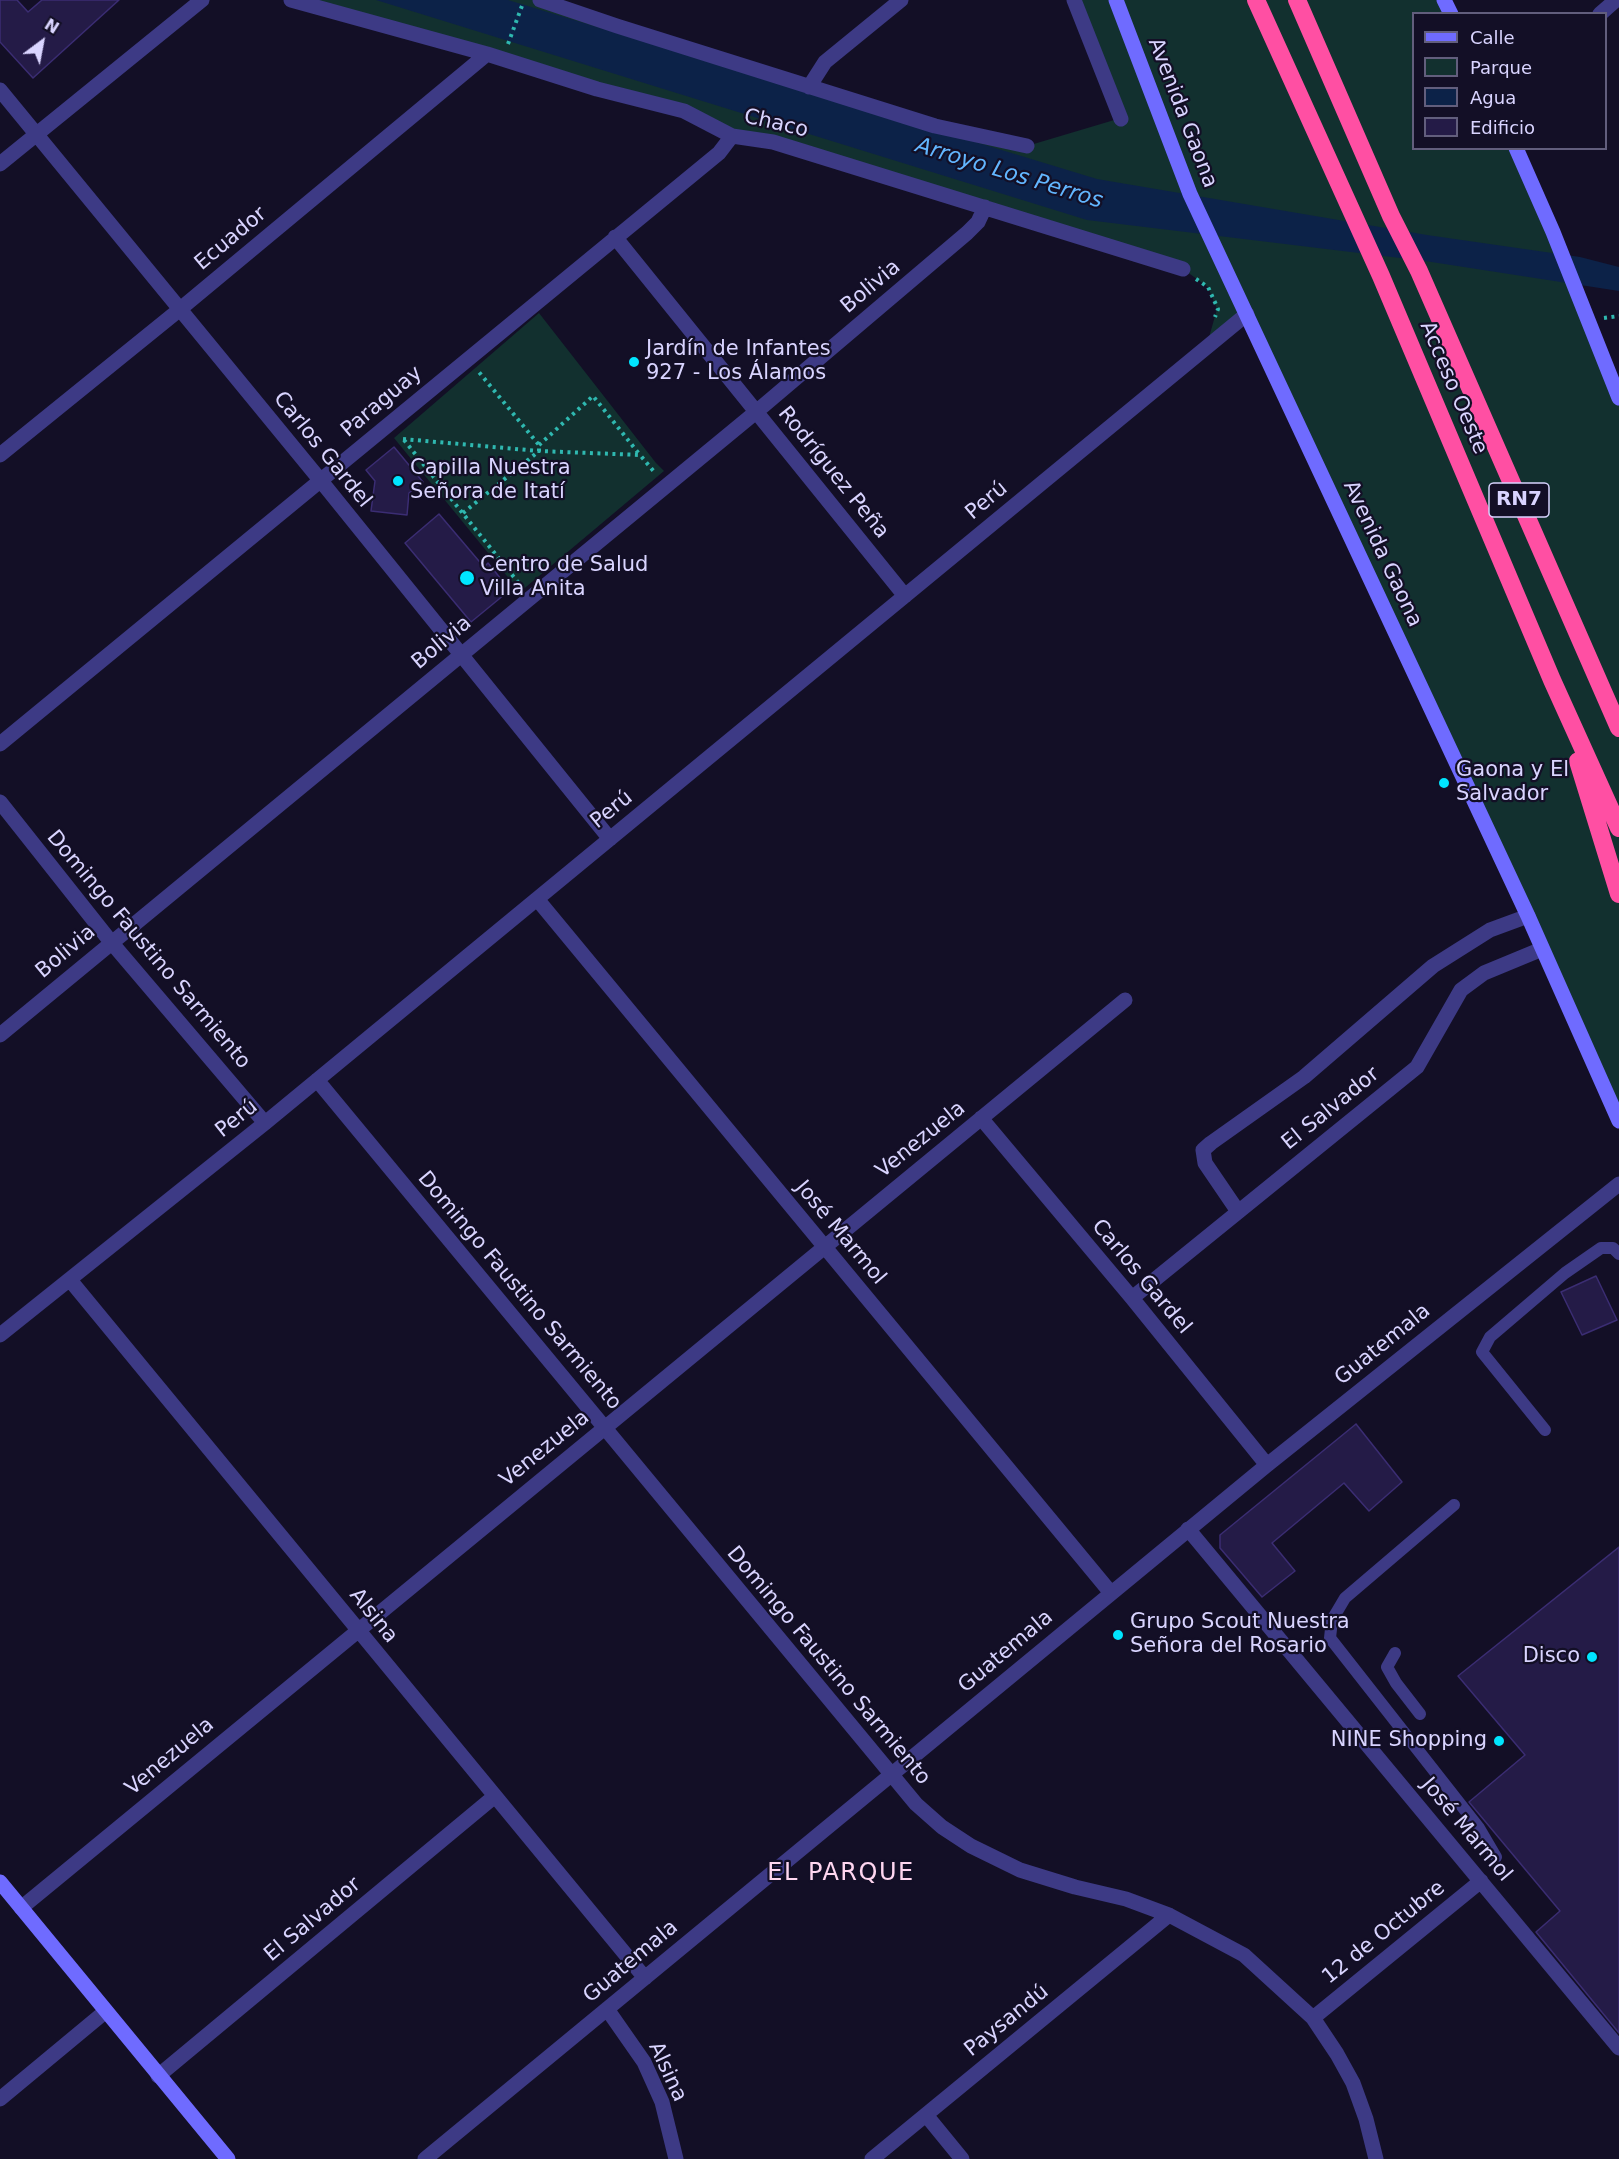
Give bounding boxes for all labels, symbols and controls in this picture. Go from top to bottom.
north arrow [12,12,72,72]
legend [1412,12,1607,150]
text: N [41,15,63,38]
text: Calle [1470,27,1515,48]
street label: Avenida Gaona [1142,34,1222,192]
text: Parque [1470,57,1532,78]
text: Agua [1470,87,1516,108]
street label: Chaco [741,104,811,144]
text: Edificio [1470,117,1535,138]
water label: Arroyo Los Perros [912,133,1106,215]
street label: Ecuador [190,202,272,276]
street label: Bolivia [836,255,906,319]
street label: Acceso Oeste [1414,318,1492,458]
place label: Jardín de Infantes 927 - Los Álamos [646,337,831,387]
marker: Jardín de Infantes 927 - Los Álamos [627,355,641,369]
street label: Paraguay [336,361,428,443]
street label: Carlos Gardel [268,387,376,513]
street label: Rodríguez Peña [772,402,894,544]
place label: Capilla Nuestra Señora de Itatí [410,456,571,506]
marker: Capilla Nuestra Señora de Itatí [391,474,405,488]
street label: Perú [961,476,1013,526]
street label: Avenida Gaona [1337,477,1427,631]
road number: RN7 [1489,483,1549,517]
place label: Centro de Salud Villa Anita [480,553,648,603]
marker: Centro de Salud Villa Anita [458,569,476,587]
street label: Bolivia [407,611,477,675]
place label: Gaona y El Salvador [1456,758,1569,808]
marker: Gaona y El Salvador [1437,776,1451,790]
street label: Perú [586,785,638,835]
street label: Domingo Faustino Sarmiento [41,826,255,1074]
street label: Bolivia [31,920,101,984]
street label: El Salvador [1277,1062,1385,1156]
street label: Perú [211,1094,263,1144]
street label: Venezuela [871,1096,971,1184]
street label: Domingo Faustino Sarmiento [412,1167,626,1415]
street label: José Marmol [789,1176,891,1290]
street label: Carlos Gardel [1086,1215,1196,1339]
street label: Guatemala [1330,1299,1436,1391]
street label: Venezuela [495,1405,595,1493]
street label: Domingo Faustino Sarmiento [721,1542,935,1790]
street label: Alsina [343,1584,403,1648]
street label: Guatemala [954,1605,1058,1699]
place label: Grupo Scout Nuestra Señora del Rosario [1130,1610,1350,1660]
marker: Grupo Scout Nuestra Señora del Rosario [1111,1628,1125,1642]
place label: Disco [1523,1644,1580,1670]
marker: Disco [1585,1650,1599,1664]
street label: Venezuela [121,1713,219,1801]
place label: NINE Shopping [1331,1728,1487,1754]
marker: NINE Shopping [1492,1734,1506,1748]
street label: José Marmol [1415,1773,1517,1887]
district label: EL PARQUE [767,1860,915,1888]
street label: El Salvador [260,1872,366,1968]
street label: 12 de Octubre [1318,1876,1450,1990]
street label: Guatemala [579,1915,683,2009]
street label: Paysandú [960,1979,1054,2063]
street label: Alsina [642,2038,692,2106]

